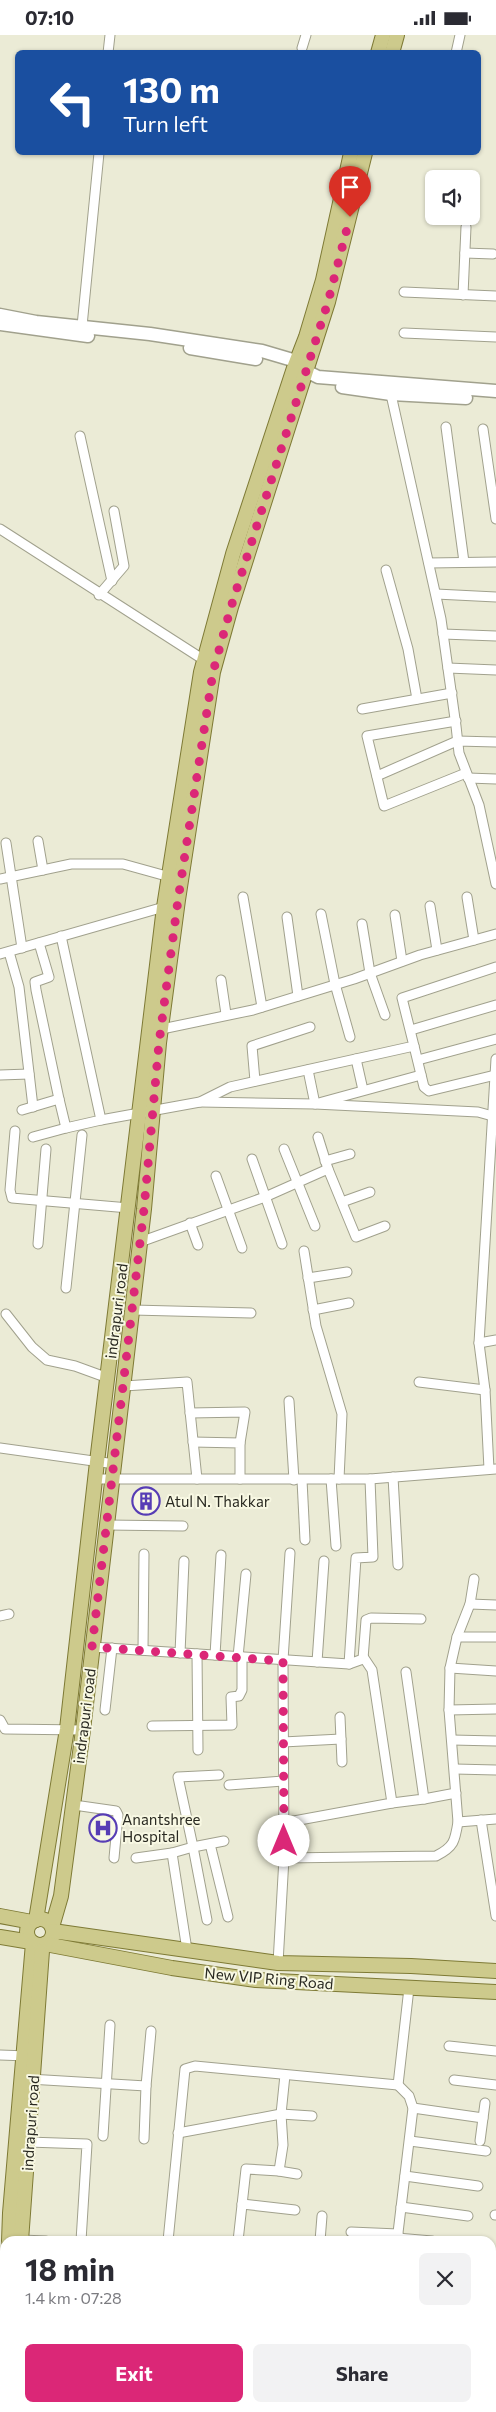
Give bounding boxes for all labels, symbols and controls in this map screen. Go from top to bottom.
text: 07:10 [25,6,74,29]
text: 130 m [123,67,220,110]
icon: left [40,70,105,135]
text: Turn left [123,110,208,137]
pin [329,166,371,217]
map controls [425,170,480,225]
button: sound [425,170,480,225]
icon: arrive [336,173,364,201]
street label: indrapuri road [101,1262,131,1360]
building icon: Atul N. Thakkar [131,1486,161,1516]
place label: Atul N. Thakkar [165,1492,270,1510]
street label: indrapuri road [69,1667,99,1765]
place label: Anantshree Hospital [122,1810,201,1845]
hospital icon: Anantshree Hospital [88,1813,118,1843]
position arrow [257,1814,309,1866]
street label: New VIP Ring Road [204,1963,334,1993]
street label: indrapuri road [18,2074,42,2172]
text: 18 min [25,2250,115,2287]
button: close [419,2253,471,2305]
text: 1.4 km · 07:28 [25,2288,122,2307]
button: Exit [25,2344,243,2402]
button: Share [253,2344,471,2402]

